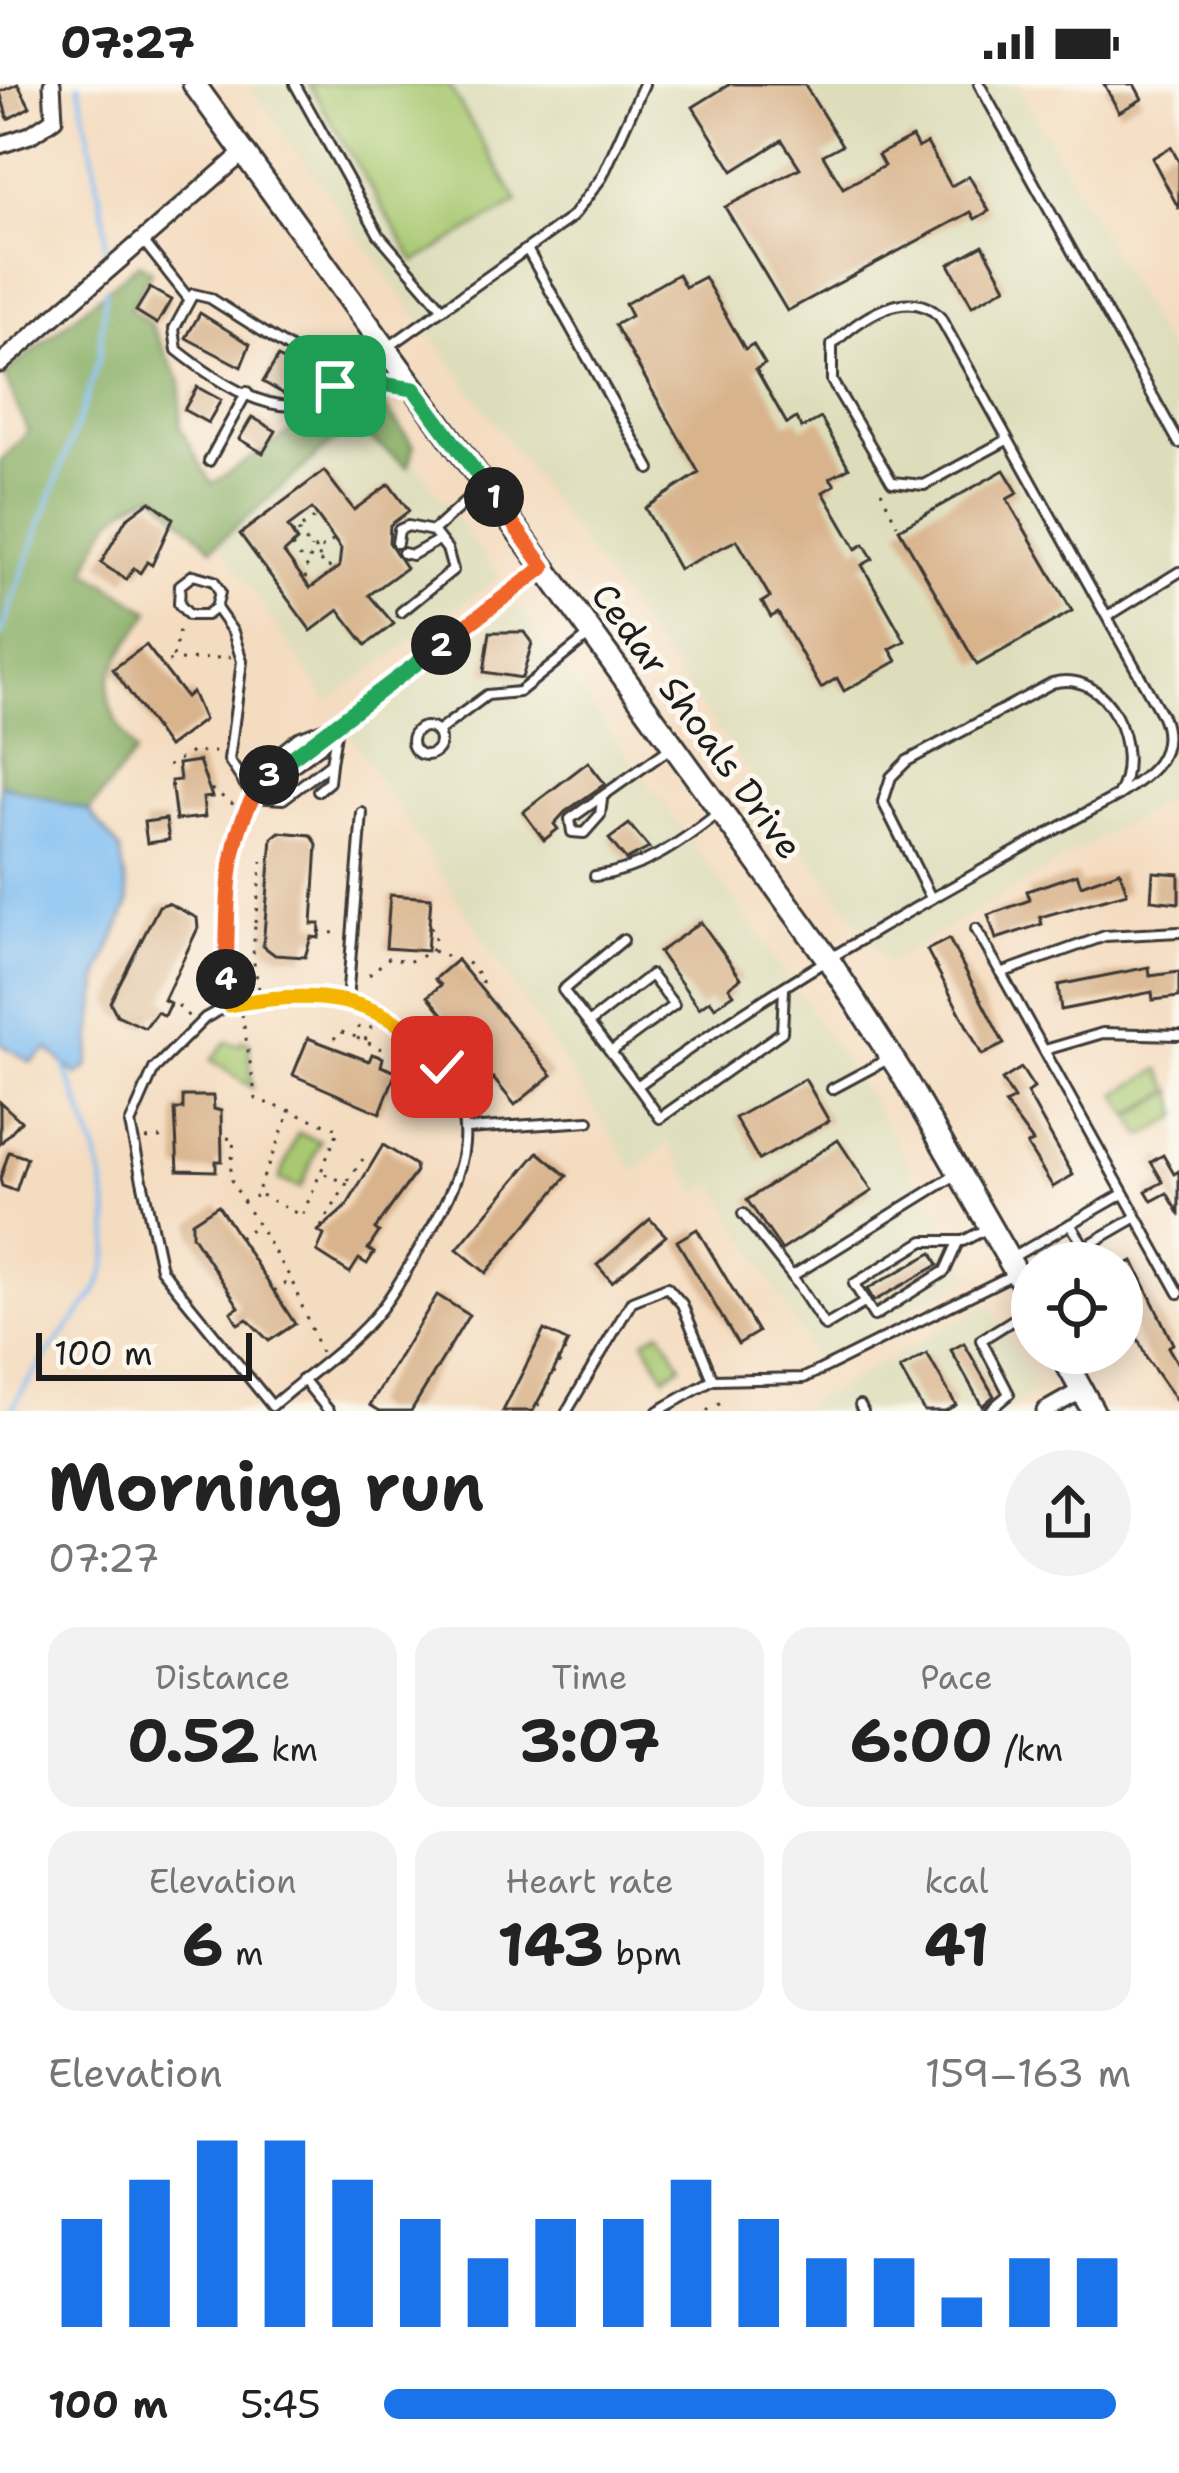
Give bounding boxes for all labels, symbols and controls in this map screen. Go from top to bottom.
text: 07:27 [60,12,195,72]
pin [284,335,386,437]
icon: arrive [302,353,368,419]
pin: 1 [464,467,524,527]
text: 1 [486,474,502,519]
street label: Cedar Shoals Drive [580,573,814,869]
pin: 2 [411,615,471,675]
text: 2 [429,622,453,667]
pin: 3 [239,745,299,805]
text: 3 [257,752,281,797]
pin: 4 [196,949,256,1009]
text: 4 [214,956,238,1001]
pin [391,1016,493,1118]
icon: check [409,1034,475,1100]
map controls [1011,1242,1143,1374]
button: locate [1011,1242,1143,1374]
scale bar [36,1327,252,1380]
text: 100 m [54,1331,153,1376]
text: Morning run [48,1443,484,1531]
button: share [1005,1450,1131,1576]
text: 07:27 [48,1532,160,1584]
text: Distance [155,1655,290,1700]
text: Time [552,1655,627,1700]
text: Pace [920,1655,993,1700]
text: 0.52 [127,1700,260,1780]
text: 3:07 [519,1700,660,1780]
text: 6:00 [850,1700,993,1780]
text: km [260,1727,318,1772]
text: /km [993,1727,1063,1772]
text: Elevation [149,1859,296,1904]
text: Heart rate [505,1859,674,1904]
text: kcal [924,1859,989,1904]
text: 6 [182,1904,224,1984]
text: 143 [497,1904,604,1984]
text: 41 [924,1904,989,1984]
text: m [224,1931,263,1976]
text: bpm [604,1931,682,1976]
text: Elevation [48,2047,223,2099]
text: 159–163 m [925,2047,1131,2099]
text: 100 m [48,2378,168,2430]
text: 5:45 [240,2378,321,2430]

